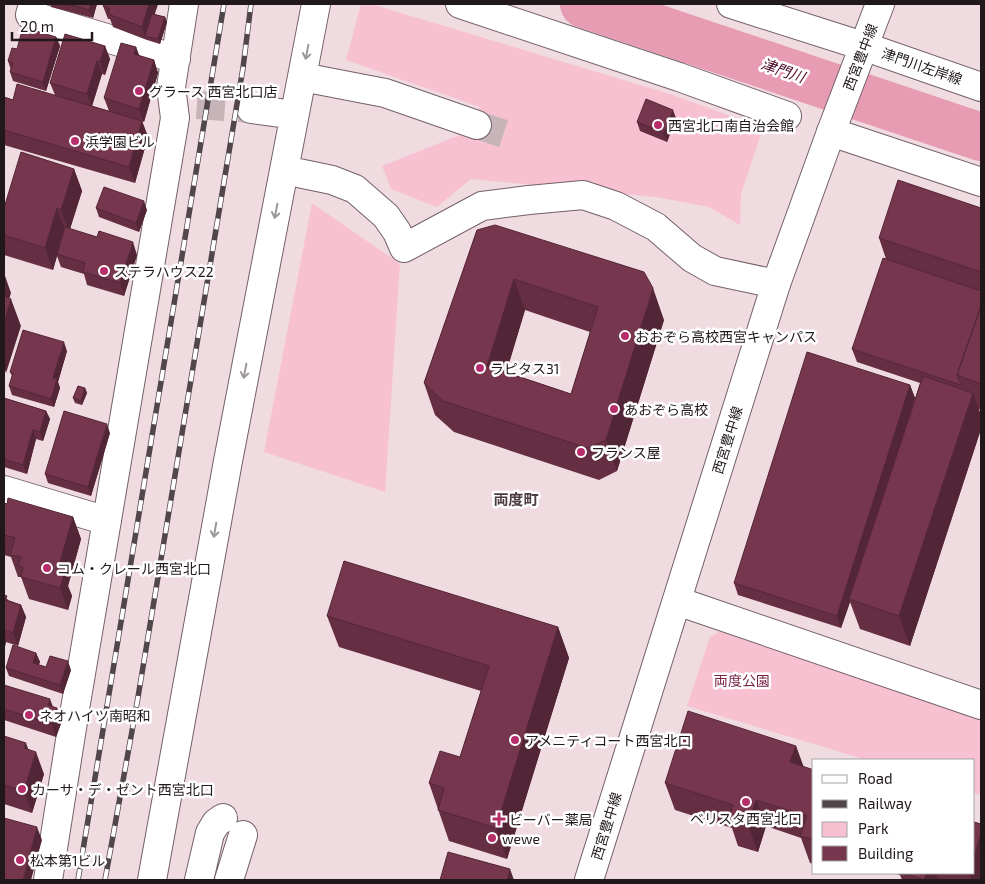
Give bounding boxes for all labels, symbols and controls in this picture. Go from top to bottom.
scale bar [12,10,92,42]
text: 20 m [20,17,54,35]
street label: 西宮豊中線 [840,21,880,93]
one-way arrow [301,43,311,59]
street label: 津門川左岸線 [880,44,964,88]
water label: 津門川 [759,54,809,86]
place label: グラース 西宮北口店 [149,83,277,100]
marker: グラース 西宮北口店 [133,85,145,97]
place label: 西宮北口南自治会館 [668,117,794,134]
marker: 西宮北口南自治会館 [652,119,664,131]
place label: 浜学園ビル [85,133,155,150]
marker: 浜学園ビル [69,135,81,147]
one-way arrow [271,203,280,219]
place label: ステラハウス22 [114,263,214,280]
marker: ステラハウス22 [98,265,110,277]
place label: おおぞら高校西宮キャンパス [635,328,817,345]
marker: おおぞら高校西宮キャンパス [619,330,631,342]
place label: ラピタス31 [490,360,559,377]
one-way arrow [240,362,249,378]
marker: ラピタス31 [474,362,486,374]
place label: あおぞら高校 [624,401,708,418]
marker: あおぞら高校 [608,403,620,415]
street label: 西宮豊中線 [709,404,745,476]
place label: フランス屋 [591,444,661,461]
marker: フランス屋 [575,446,587,458]
district label: 両度町 [493,490,539,508]
one-way arrow [210,522,220,538]
place label: コム・クレール西宮北口 [57,560,211,577]
marker: コム・クレール西宮北口 [41,562,53,574]
park label: 両度公園 [714,672,770,689]
place label: ネオハイツ南昭和 [39,707,151,724]
marker: ネオハイツ南昭和 [23,709,35,721]
place label: アメニティコート西宮北口 [525,732,691,749]
marker: アメニティコート西宮北口 [509,734,521,746]
legend [812,759,975,874]
text: Road [858,769,893,787]
place label: カーサ・デ・ゼント西宮北口 [32,781,214,798]
marker: カーサ・デ・ゼント西宮北口 [16,783,28,795]
street label: 西宮豊中線 [588,790,624,862]
text: Railway [858,794,912,812]
marker: ベリスタ西宮北口 [740,796,752,808]
place label: ベリスタ西宮北口 [690,810,802,827]
place label: ビーバー薬局 [509,811,593,828]
marker: ビーバー薬局 [493,813,505,825]
text: Park [858,819,889,837]
place label: wewe [502,830,540,847]
marker: wewe [486,832,498,844]
text: Building [858,844,914,862]
place label: 松本第1ビル [30,852,106,869]
marker: 松本第1ビル [14,854,26,866]

